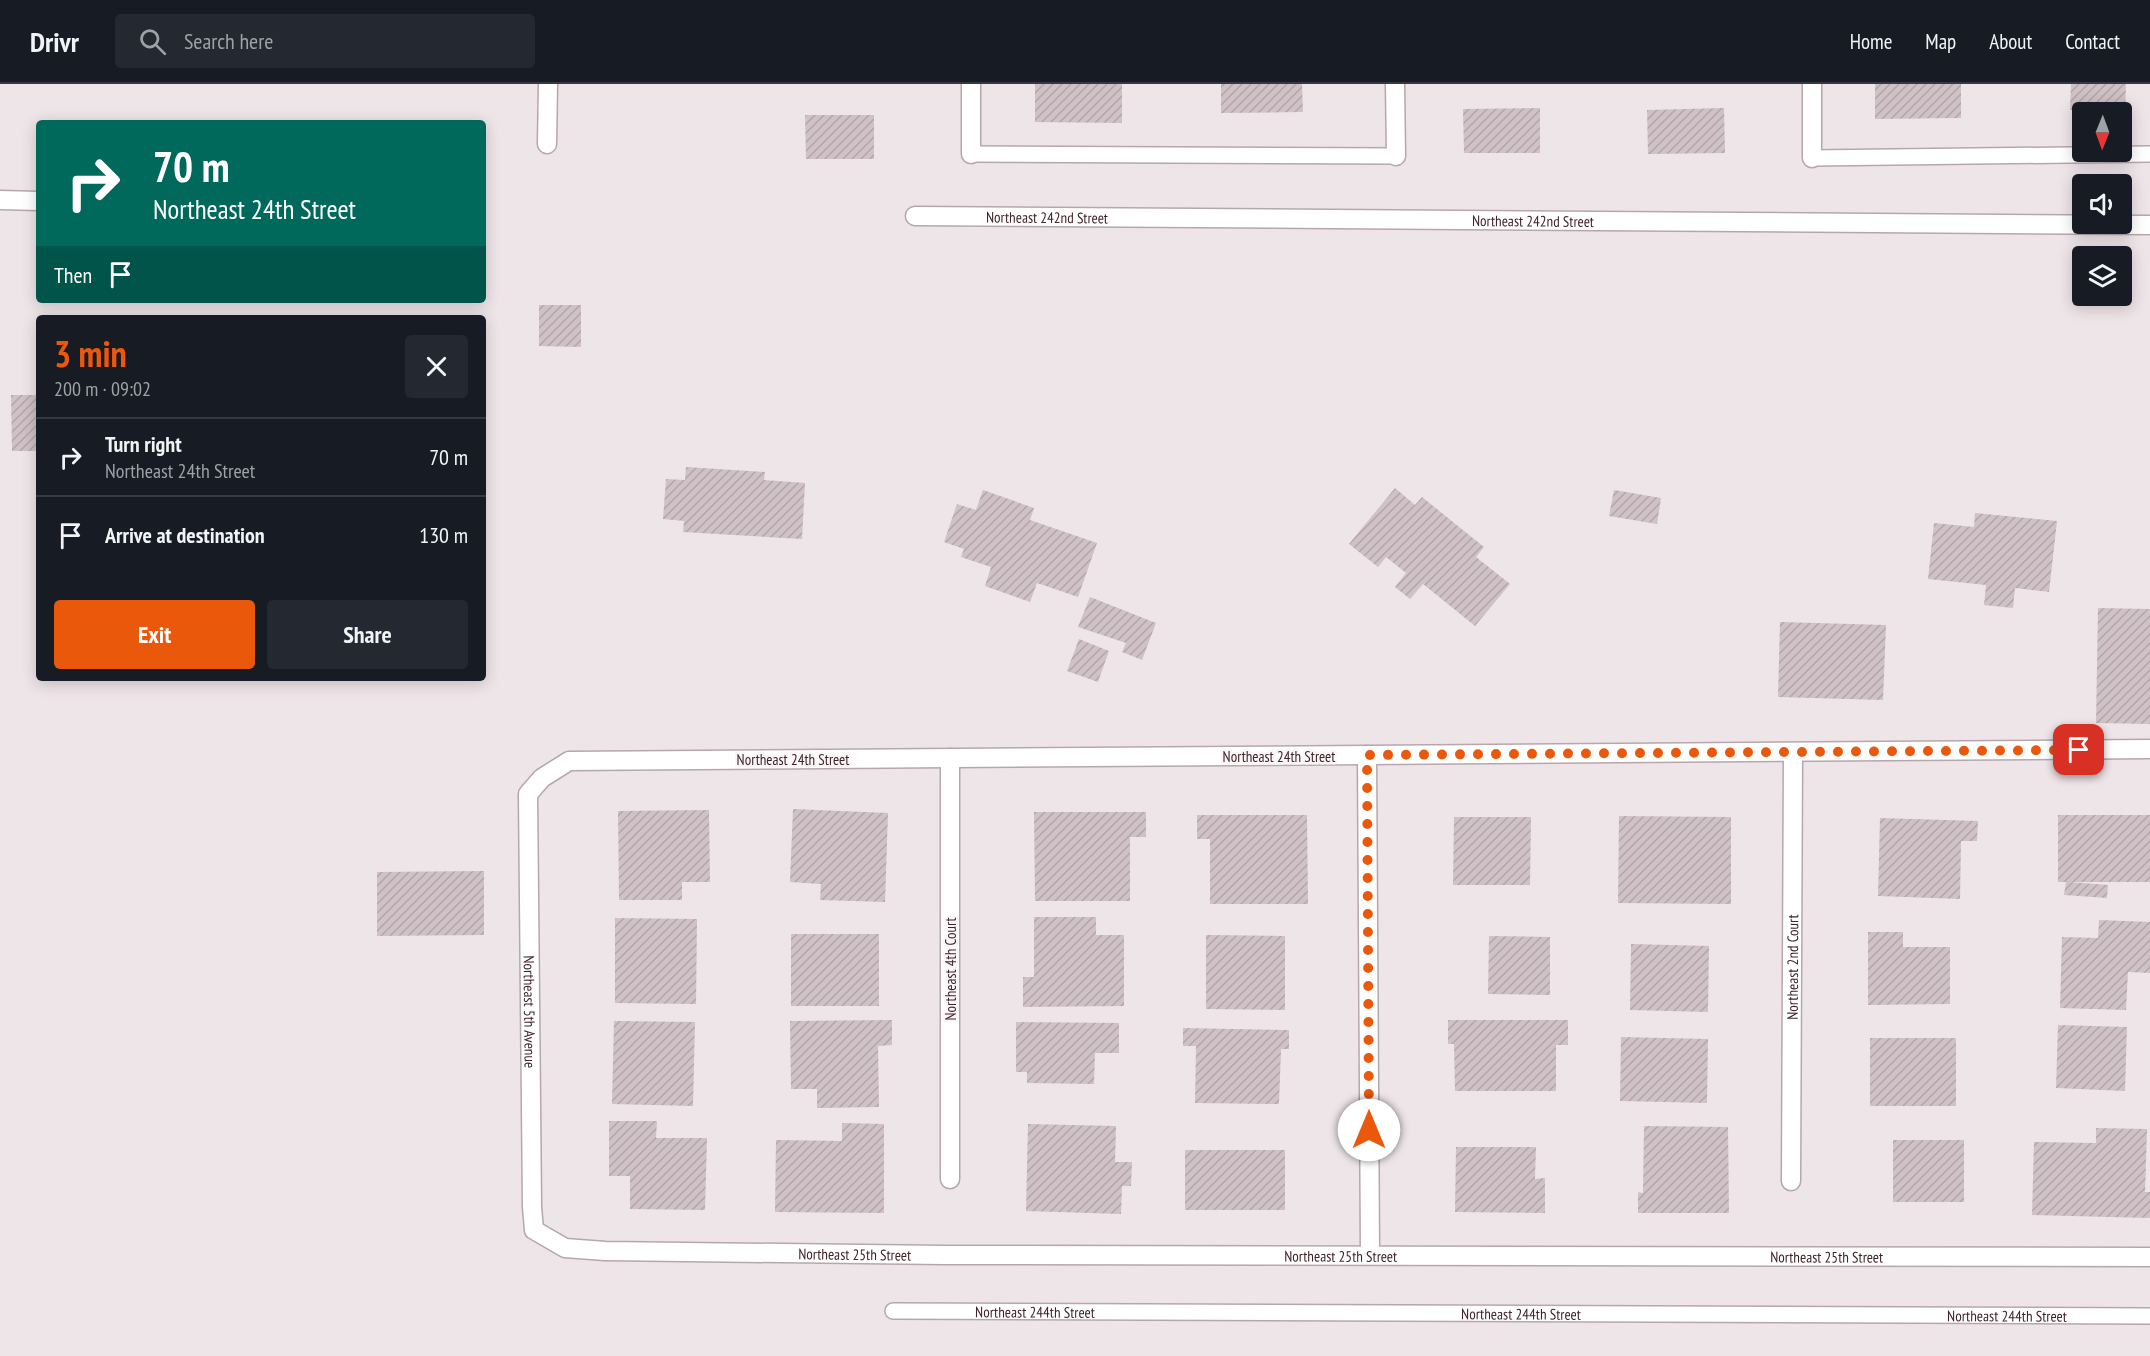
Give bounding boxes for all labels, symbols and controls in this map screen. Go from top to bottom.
search box [115,14,535,68]
text: Drivr [30,23,79,60]
icon: search [136,25,169,58]
text: Search here [184,27,273,55]
text: Home [1850,28,1892,55]
text: Map [1925,28,1956,55]
text: About [1989,28,2032,55]
text: Contact [2065,28,2120,55]
north arrow [2072,102,2132,162]
map controls [2072,102,2132,306]
text: 70 m [153,139,230,194]
icon: right [54,144,132,222]
button: sound [2072,174,2132,234]
text: Northeast 24th Street [153,192,356,226]
street label: Northeast 242nd Street [986,207,1108,227]
street label: Northeast 242nd Street [1472,211,1594,230]
button: layers [2072,246,2132,306]
icon: arrive [104,258,137,291]
text: Then [54,261,92,289]
text: 3 min [54,330,127,377]
button: close [405,335,468,398]
text: 200 m · 09:02 [54,376,151,402]
text: Turn right [105,430,182,458]
icon: right [54,441,87,474]
text: 70 m [429,443,468,471]
text: Northeast 24th Street [105,458,255,484]
icon: arrive [54,519,87,552]
text: Arrive at destination [105,521,265,549]
text: 130 m [419,521,468,549]
button: Exit [54,600,255,669]
button: Share [267,600,468,669]
pin [2053,724,2104,775]
icon: arrive [2062,733,2095,766]
street label: Northeast 24th Street [1223,747,1335,766]
street label: Northeast 24th Street [737,750,849,769]
street label: Northeast 2nd Court [1782,914,1802,1020]
street label: Northeast 4th Court [941,917,960,1021]
street label: Northeast 5th Avenue [520,955,540,1068]
position arrow [1337,1098,1401,1162]
street label: Northeast 25th Street [798,1244,911,1264]
street label: Northeast 25th Street [1284,1246,1397,1265]
street label: Northeast 25th Street [1770,1247,1883,1266]
street label: Northeast 244th Street [975,1302,1095,1321]
street label: Northeast 244th Street [1461,1304,1581,1323]
street label: Northeast 244th Street [1947,1306,2067,1325]

